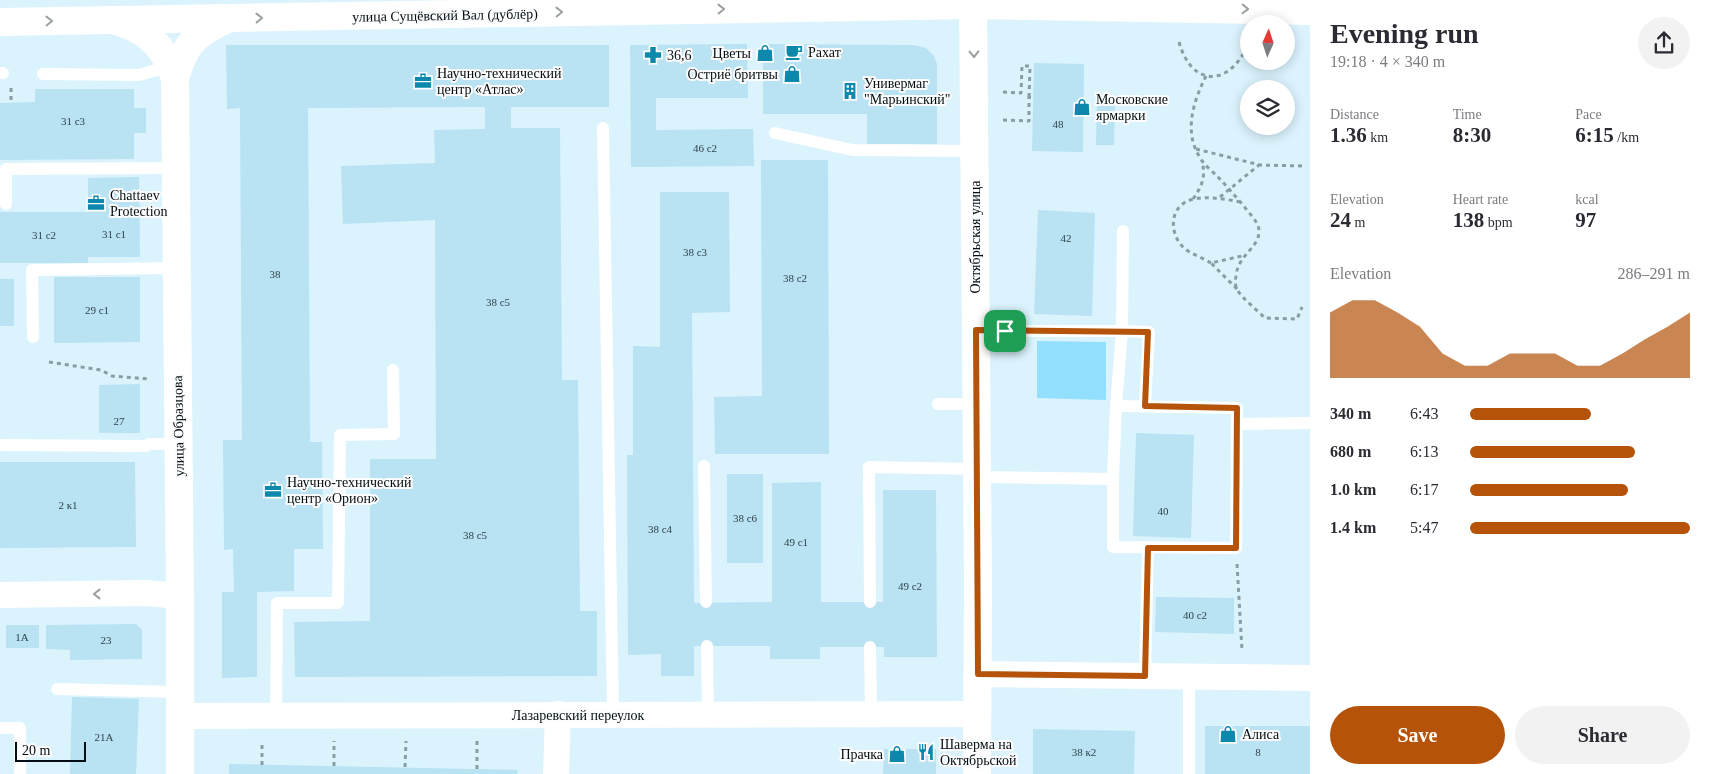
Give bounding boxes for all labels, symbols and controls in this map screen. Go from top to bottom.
one-way arrow [718,4,726,15]
one-way arrow [1242,4,1249,14]
street label: улица Сущёвский Вал (дублёр) [352,6,538,26]
one-way arrow [555,7,563,18]
one-way arrow [256,13,263,23]
north arrow [1240,15,1295,70]
map controls [1240,15,1295,135]
one-way arrow [45,16,53,27]
button: share [1638,17,1690,69]
text: Evening run [1330,18,1479,49]
cafe icon: Рахат [784,42,804,62]
shop icon: Цветы [755,43,775,63]
pharmacy icon: 36,6 [643,45,663,65]
place label: Рахат [808,45,841,60]
place label: Цветы [713,46,752,61]
place label: 36,6 [667,48,692,63]
one-way arrow [969,50,979,58]
text: 19:18 · 4 × 340 m [1330,53,1445,70]
shop icon: Остриё бритвы [782,64,802,84]
place label: Научно-технический центр «Атлас» [437,66,562,97]
place label: Остриё бритвы [687,67,779,82]
office icon: Научно-технический центр «Атлас» [413,71,433,91]
place label: Универмаг "Марьинский" [864,76,950,107]
button: layers [1240,80,1295,135]
building icon: Универмаг "Марьинский" [840,81,860,101]
place label: Московские ярмарки [1096,92,1168,123]
shop icon: Московские ярмарки [1072,97,1092,117]
text: Distance [1330,107,1379,122]
text: Time [1453,107,1482,122]
text: Pace [1575,107,1602,122]
house number: 31 с3 [61,115,86,127]
house number: 48 [1053,118,1064,130]
text: 1.36 [1330,123,1367,147]
text: 8:30 [1453,123,1491,147]
text: 6:15 [1575,123,1614,147]
text: km [1367,130,1388,145]
text: /km [1614,130,1639,145]
house number: 46 с2 [693,142,717,154]
street label: Октябрьская улица [968,180,983,294]
place label: Chattaev Protection [110,188,168,219]
text: Elevation [1330,192,1384,207]
text: Heart rate [1453,192,1508,207]
text: kcal [1575,192,1599,207]
office icon: Chattaev Protection [86,193,106,213]
text: 24 [1330,208,1351,232]
text: 138 [1453,208,1484,232]
text: 97 [1575,208,1596,232]
text: m [1351,215,1365,230]
text: bpm [1484,215,1513,230]
house number: 31 с1 [102,228,126,240]
house number: 31 с2 [32,229,56,241]
house number: 42 [1061,232,1072,244]
house number: 38 с3 [683,246,708,258]
text: Elevation [1330,265,1391,282]
text: 286–291 m [1618,265,1690,282]
house number: 38 [270,268,281,280]
house number: 38 с2 [783,272,807,284]
house number: 38 с5 [486,296,511,308]
house number: 29 с1 [85,304,109,316]
pin [984,310,1026,352]
icon: arrive [991,317,1019,345]
street label: улица Образцова [170,374,187,477]
text: 340 m [1330,405,1371,422]
text: 6:43 [1410,405,1438,422]
house number: 27 [114,415,125,427]
text: 680 m [1330,443,1371,460]
text: 6:13 [1410,443,1438,460]
place label: Научно-технический центр «Орион» [287,475,412,506]
office icon: Научно-технический центр «Орион» [263,480,283,500]
text: 1.0 km [1330,481,1376,498]
text: 6:17 [1410,481,1438,498]
house number: 2 к1 [58,499,78,511]
house number: 40 [1158,505,1169,517]
house number: 38 с6 [733,512,758,524]
text: 1.4 km [1330,519,1376,536]
text: 5:47 [1410,519,1438,536]
house number: 38 с4 [648,523,673,535]
house number: 38 с5 [463,529,488,541]
house number: 49 с1 [784,536,808,548]
house number: 49 с2 [898,580,922,592]
one-way arrow [93,589,100,599]
house number: 40 с2 [1183,609,1207,621]
house number: 1А [15,631,29,643]
house number: 23 [101,634,112,646]
button: Save [1330,706,1505,764]
button: Share [1515,706,1690,764]
street label: Лазаревский переулок [512,708,644,723]
shop icon: Алиса [1218,724,1238,744]
place label: Алиса [1242,727,1280,742]
house number: 21А [95,731,114,743]
place label: Шаверма на Октябрьской [940,737,1017,768]
scale bar [15,739,86,762]
restaurant icon: Шаверма на Октябрьской [916,742,936,762]
text: 20 m [22,743,50,758]
shop icon: Прачка [887,744,907,764]
house number: 38 к2 [1072,746,1096,758]
house number: 8 [1255,746,1261,758]
place label: Прачка [840,747,884,762]

